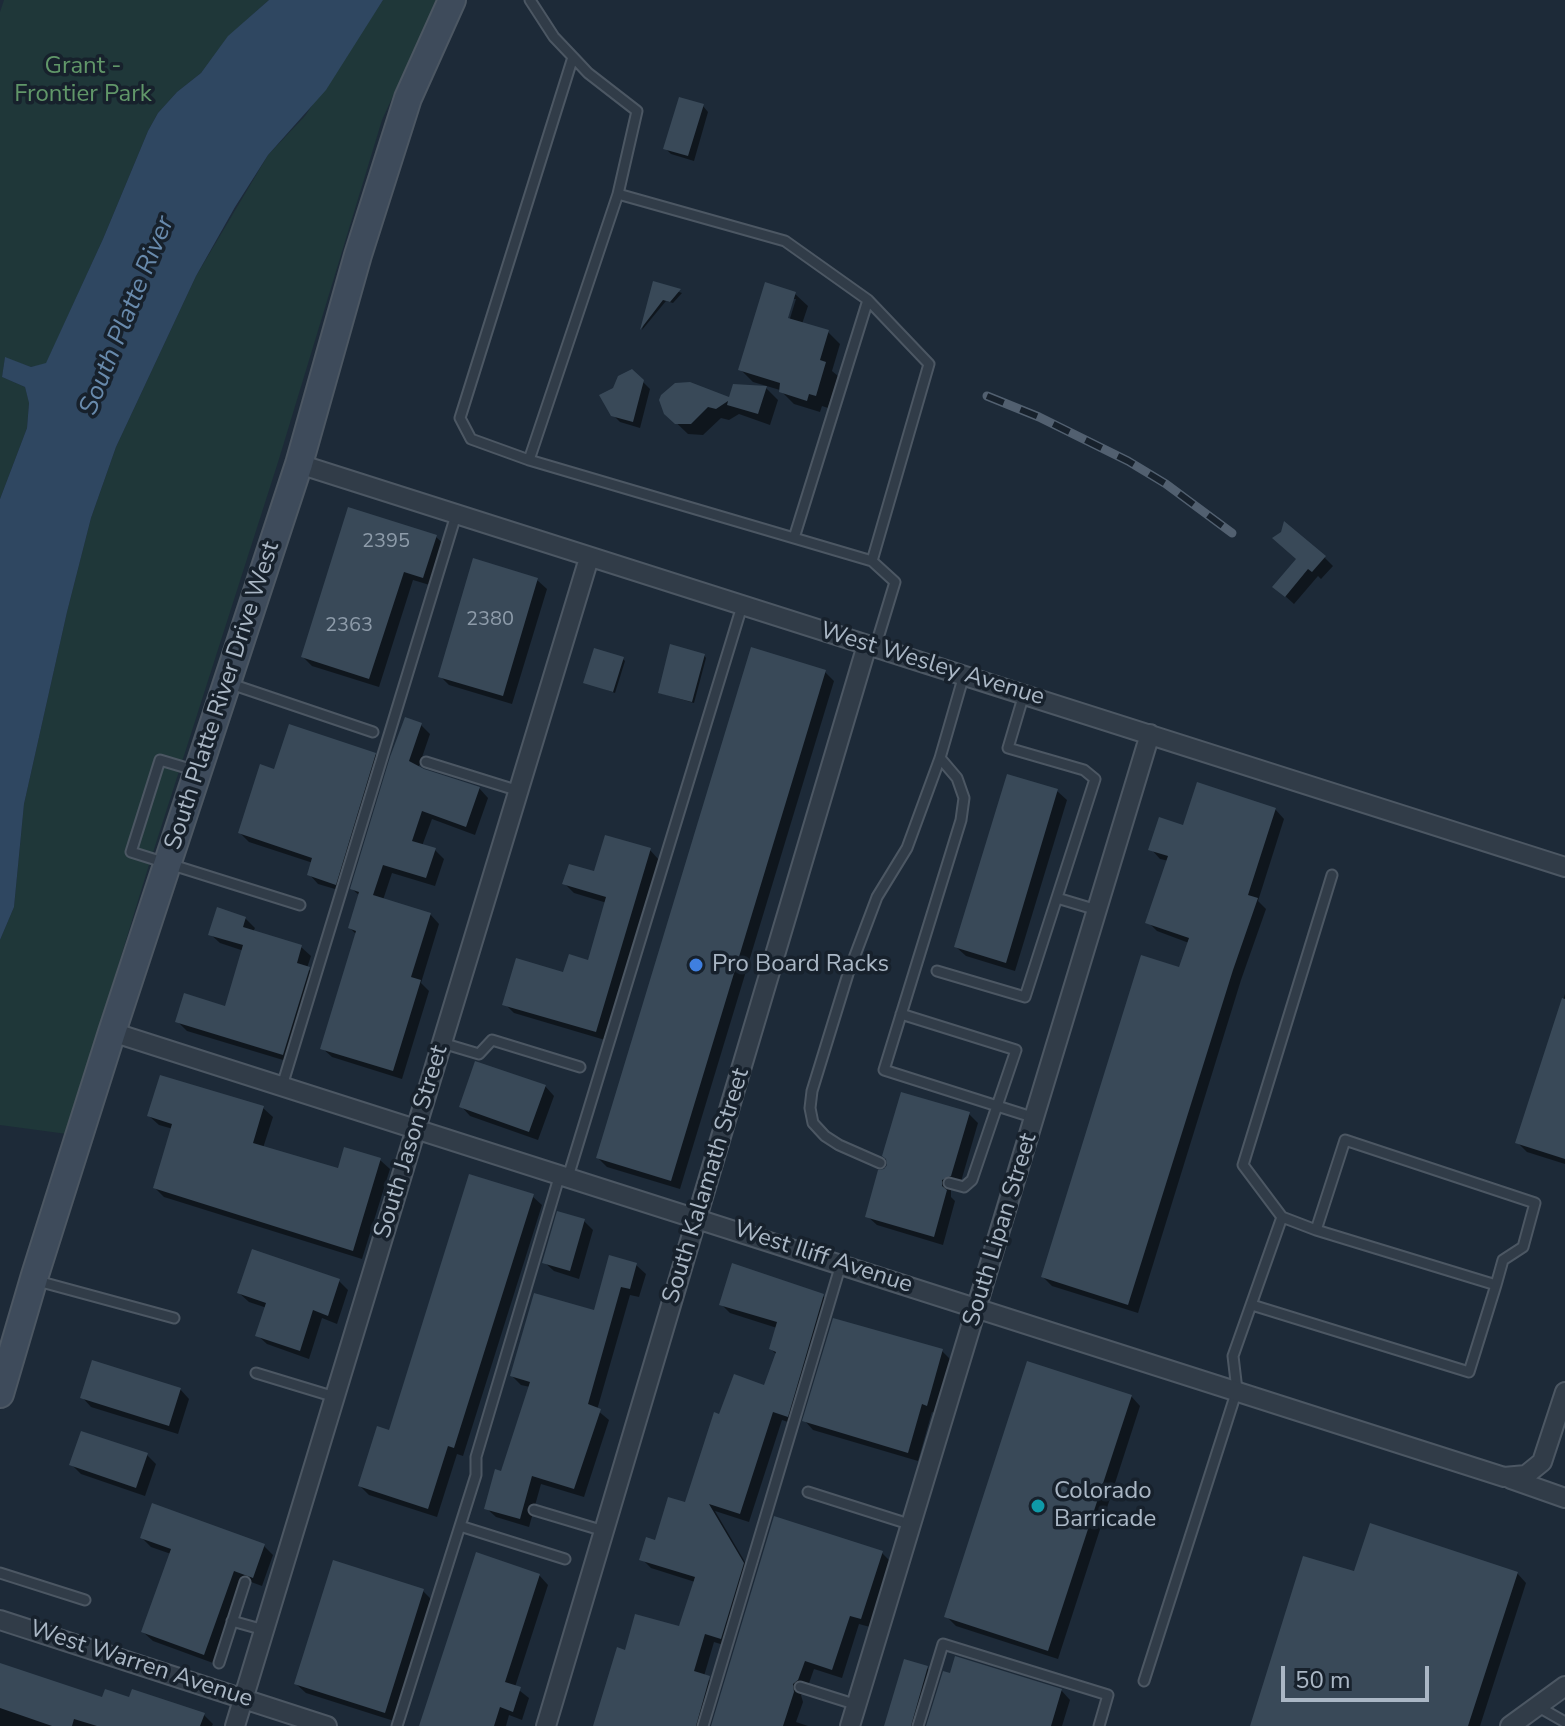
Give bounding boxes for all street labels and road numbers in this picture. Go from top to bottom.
street label: South Platte River Drive West [160,538,286,854]
street label: West Wesley Avenue [816,617,1048,713]
street label: South Jason Street [369,1042,455,1242]
street label: South Kalamath Street [658,1065,756,1307]
street label: South Lipan Street [958,1130,1044,1330]
street label: West Iliff Avenue [730,1216,916,1300]
street label: West Warren Avenue [26,1615,256,1715]

